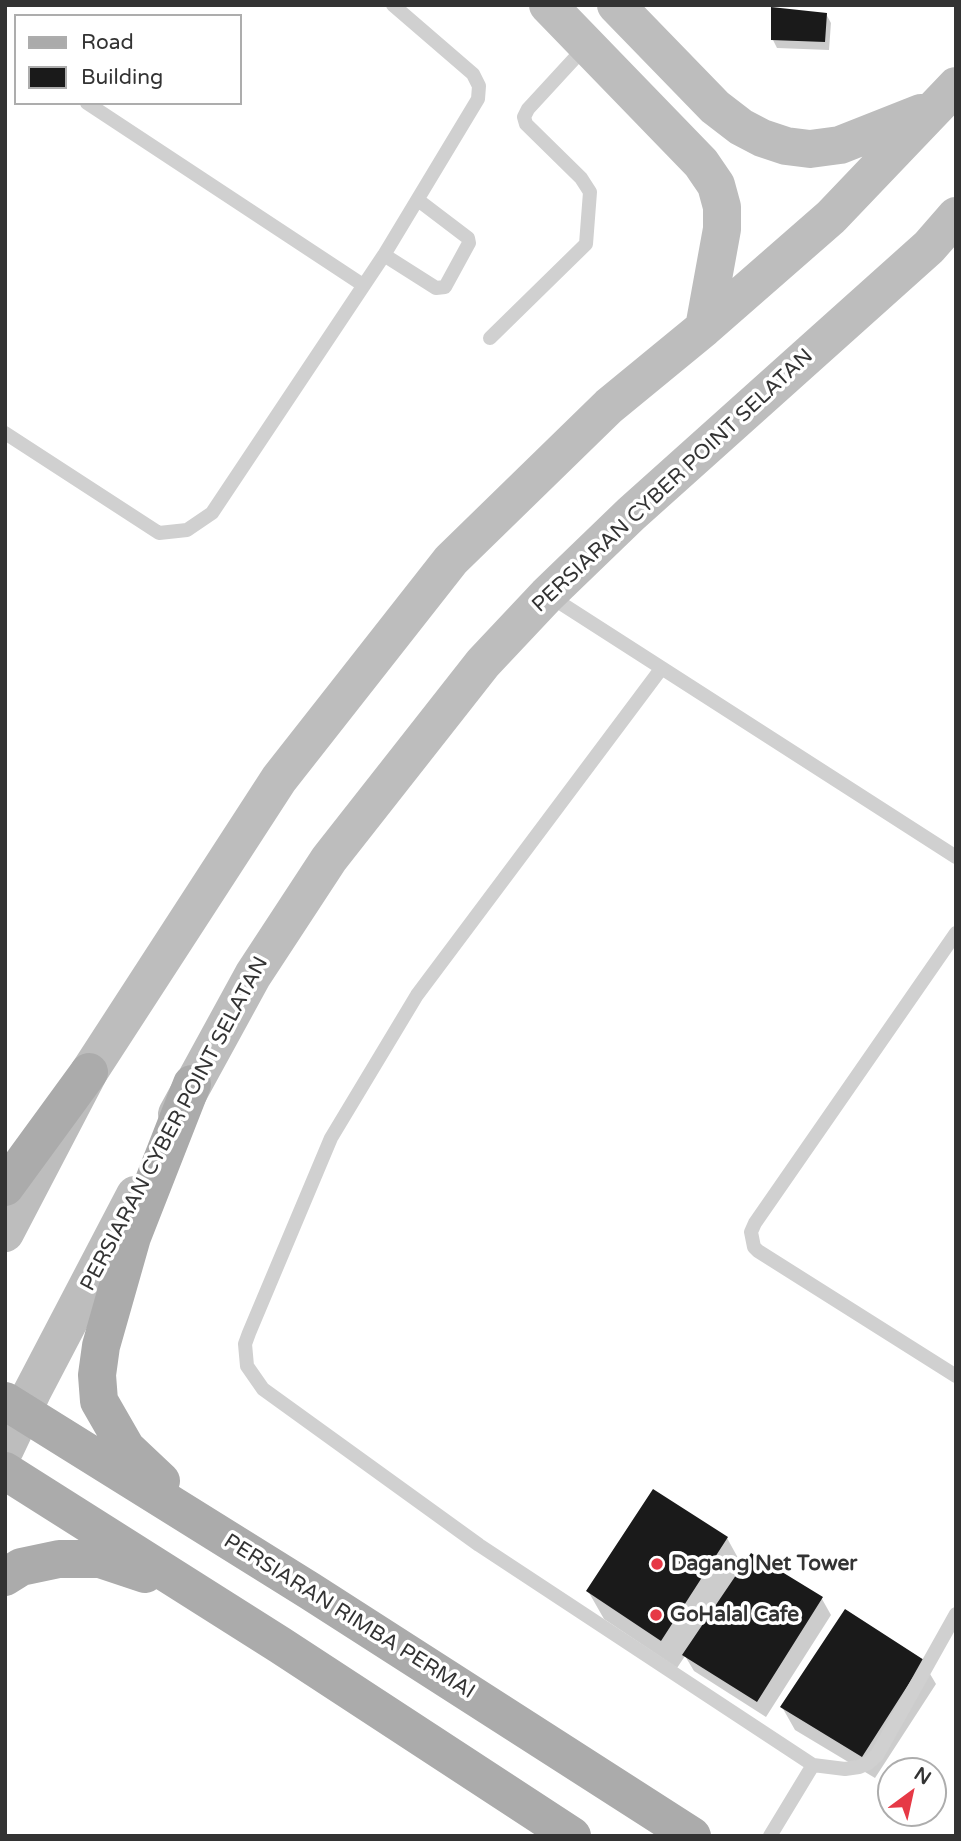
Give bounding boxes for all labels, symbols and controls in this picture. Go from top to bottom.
legend [14,14,242,105]
text: Road [81,30,134,55]
text: Building [81,65,163,90]
street label: PERSIARAN CYBER POINT SELATAN [527,344,819,618]
street label: PERSIARAN CYBER POINT SELATAN [76,953,274,1295]
street label: PERSIARAN RIMBA PERMAI [219,1529,479,1705]
place label: Dagang Net Tower [671,1551,857,1577]
marker: Dagang Net Tower [649,1556,665,1572]
place label: GoHalal Cafe [670,1602,799,1628]
marker: GoHalal Cafe [648,1607,664,1623]
north arrow [877,1757,947,1827]
text: N [910,1763,935,1789]

